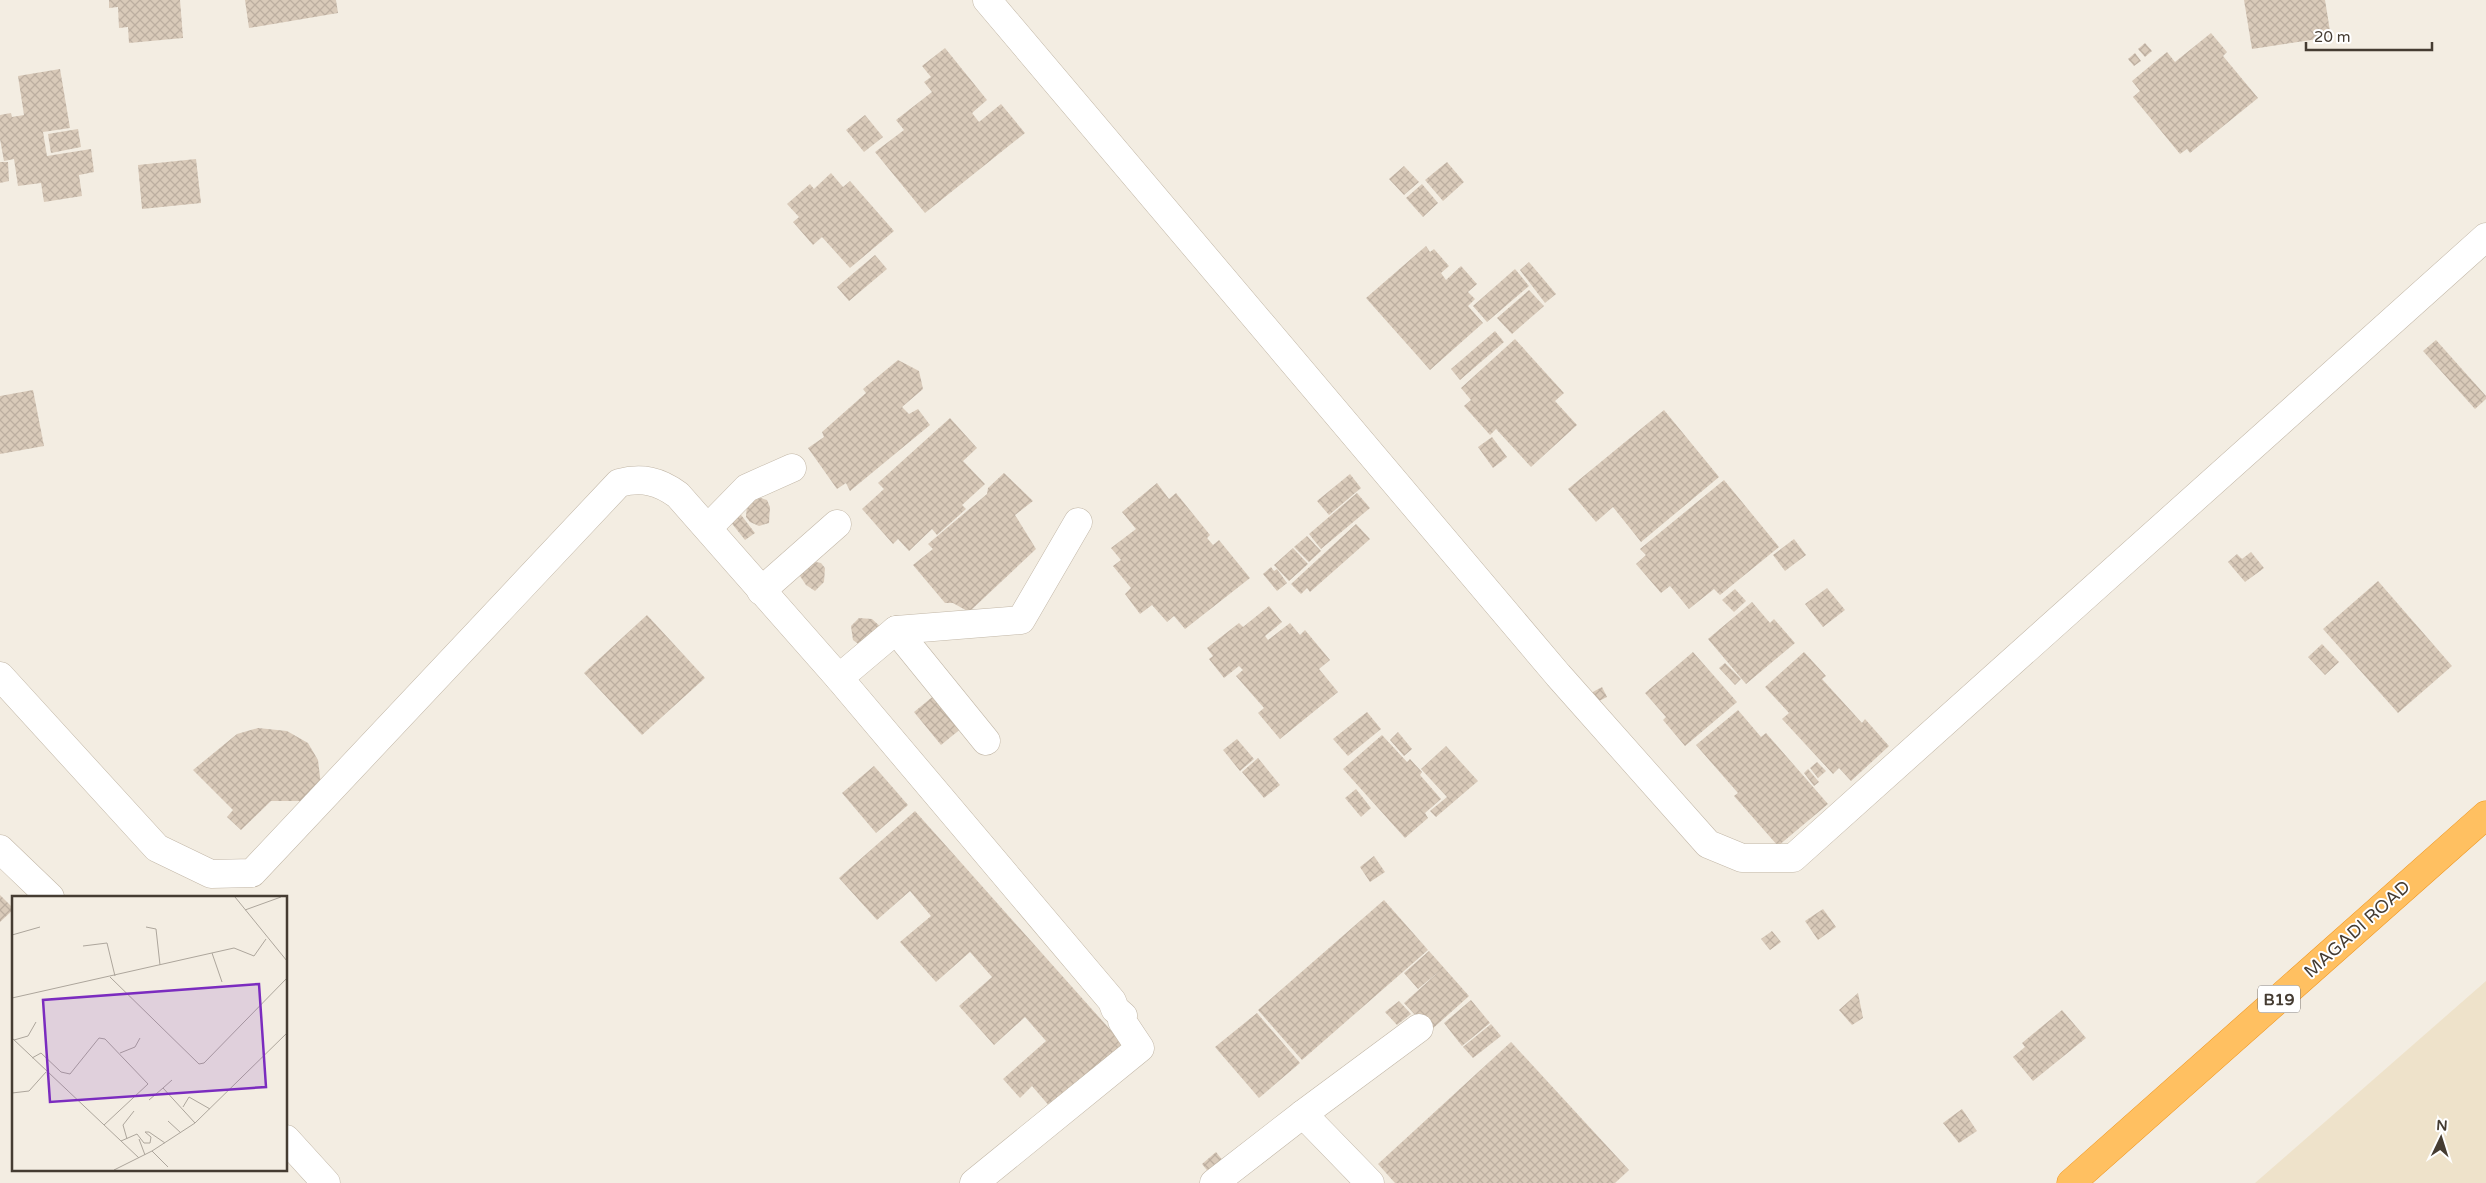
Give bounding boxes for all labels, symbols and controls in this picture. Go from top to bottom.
scale bar [2306,20,2432,52]
text: 20 m [2314,28,2351,46]
street label: MAGADI ROAD [2299,876,2415,982]
inset map [12,896,288,1170]
road number: B19 [2258,986,2300,1012]
north arrow [2416,1113,2466,1163]
text: N [2436,1117,2448,1134]

